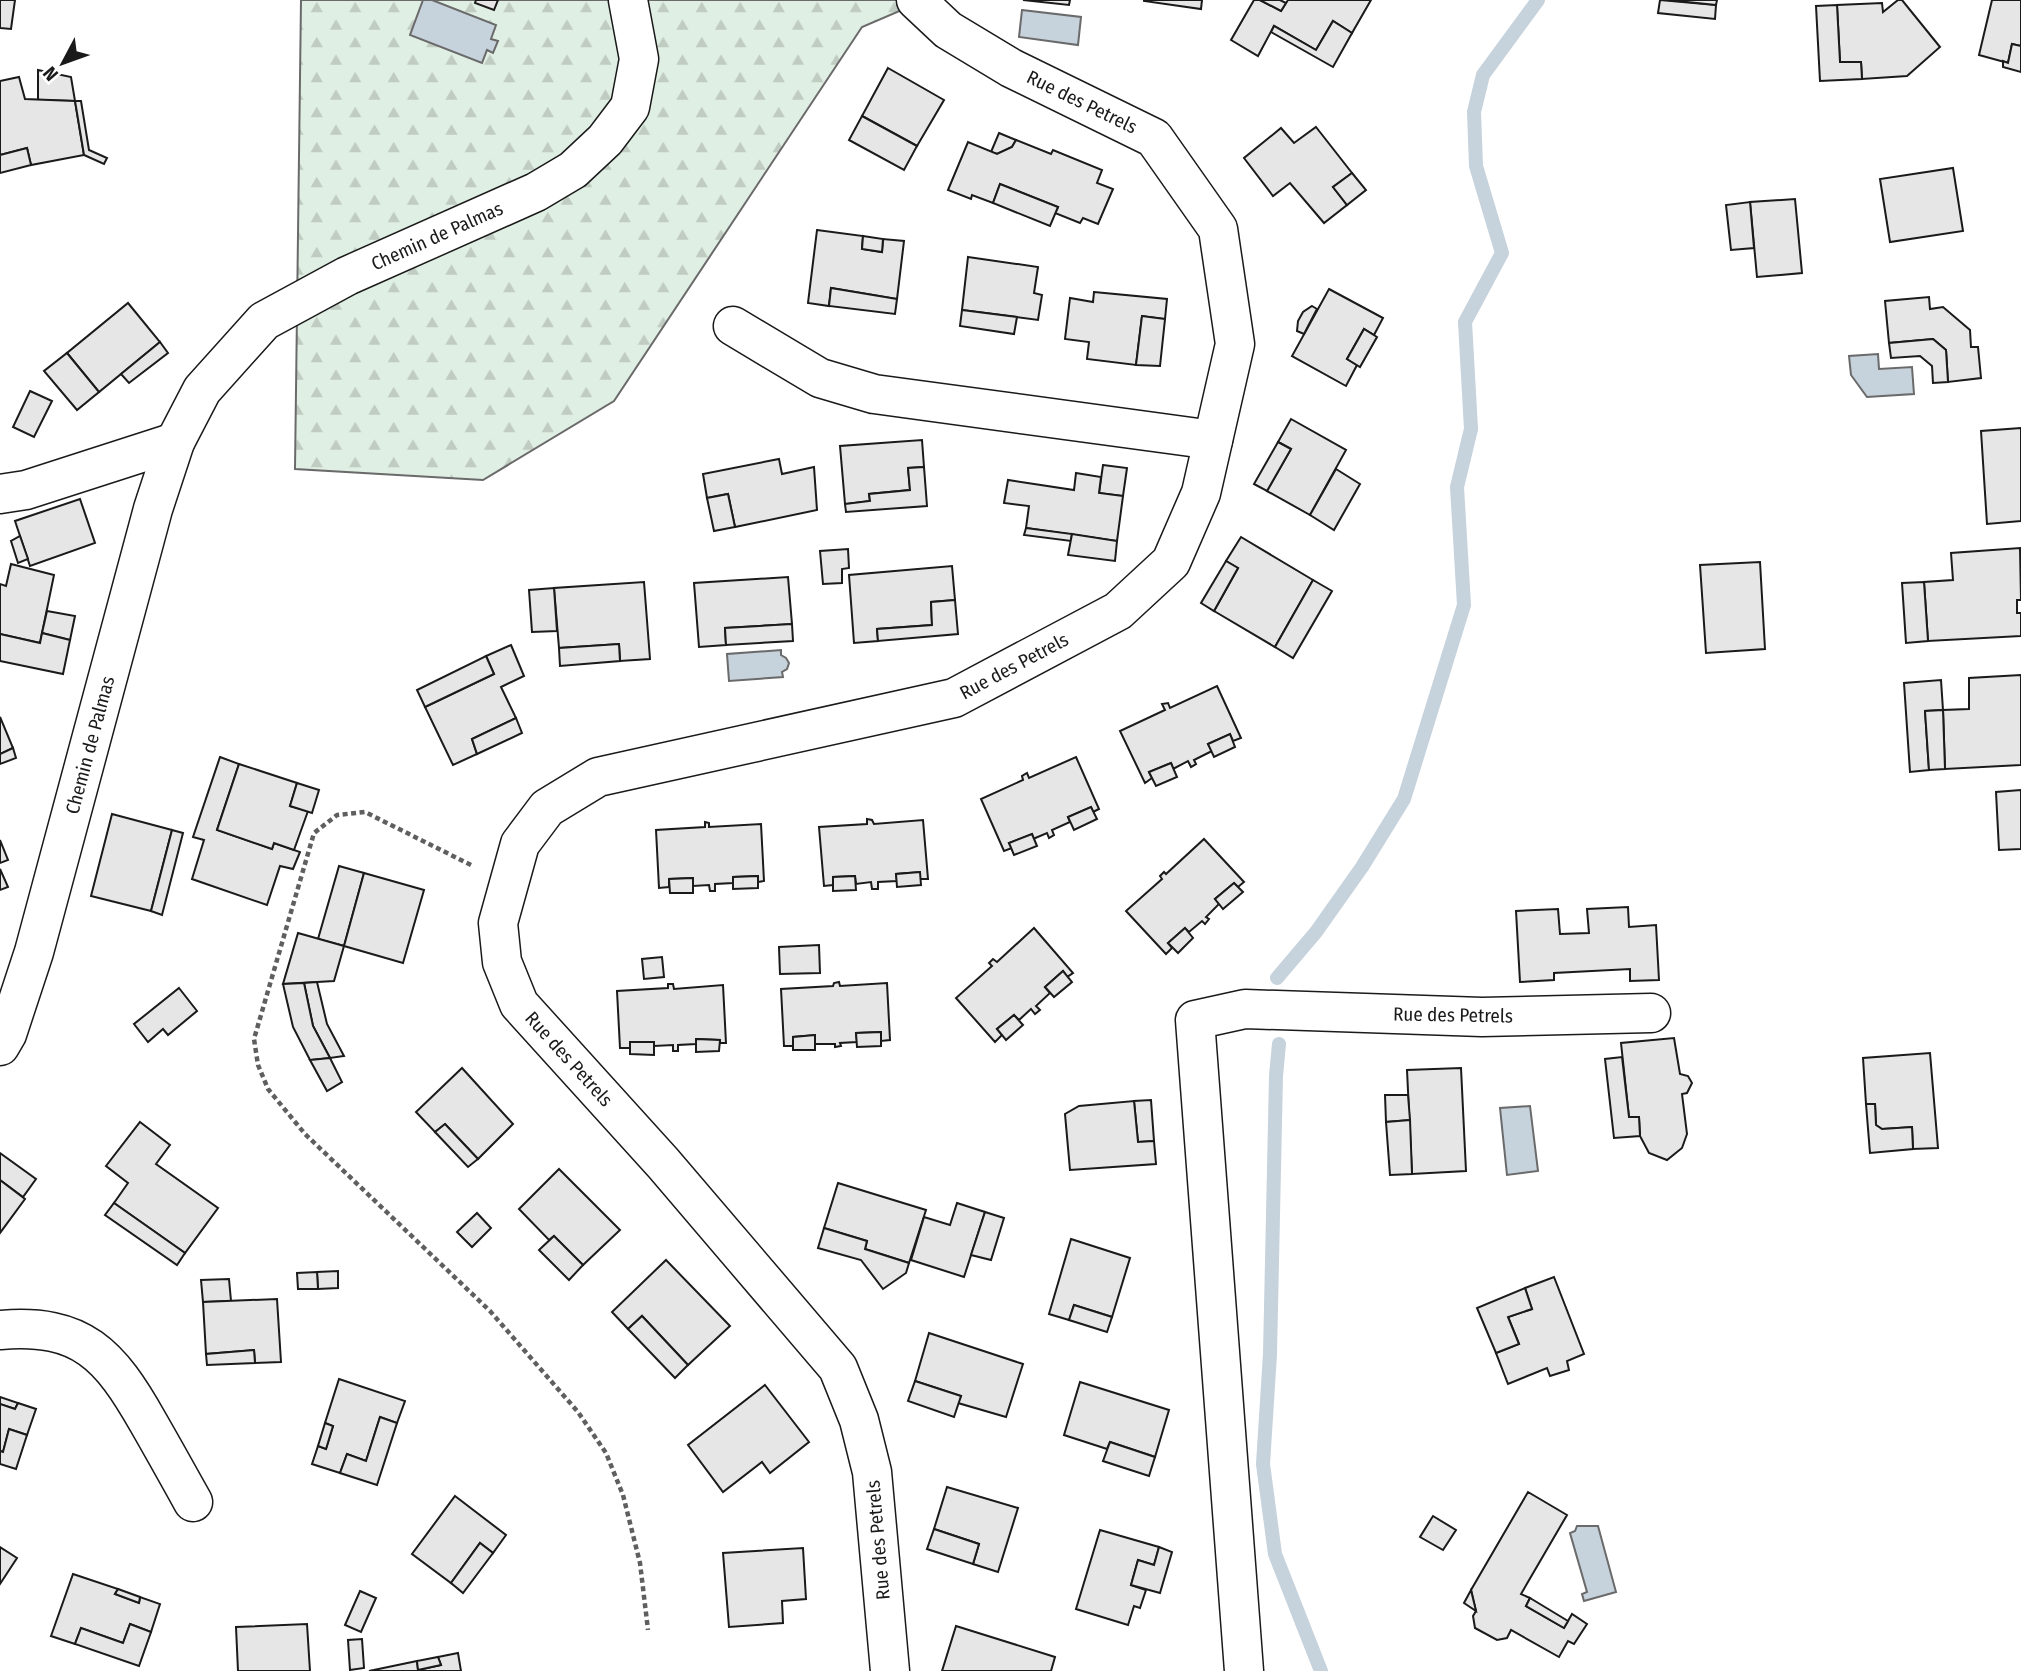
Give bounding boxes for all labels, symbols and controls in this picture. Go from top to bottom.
north arrow [28,28,98,98]
text: N [38,62,63,86]
street label: Rue des Petrels [1023,65,1141,139]
street label: Chemin de Palmas [368,197,506,275]
street label: Rue des Petrels [956,628,1072,704]
street label: Chemin de Palmas [61,674,119,816]
street label: Rue des Petrels [1393,1002,1513,1028]
street label: Rue des Petrels [520,1007,618,1111]
street label: Rue des Petrels [861,1479,895,1601]

